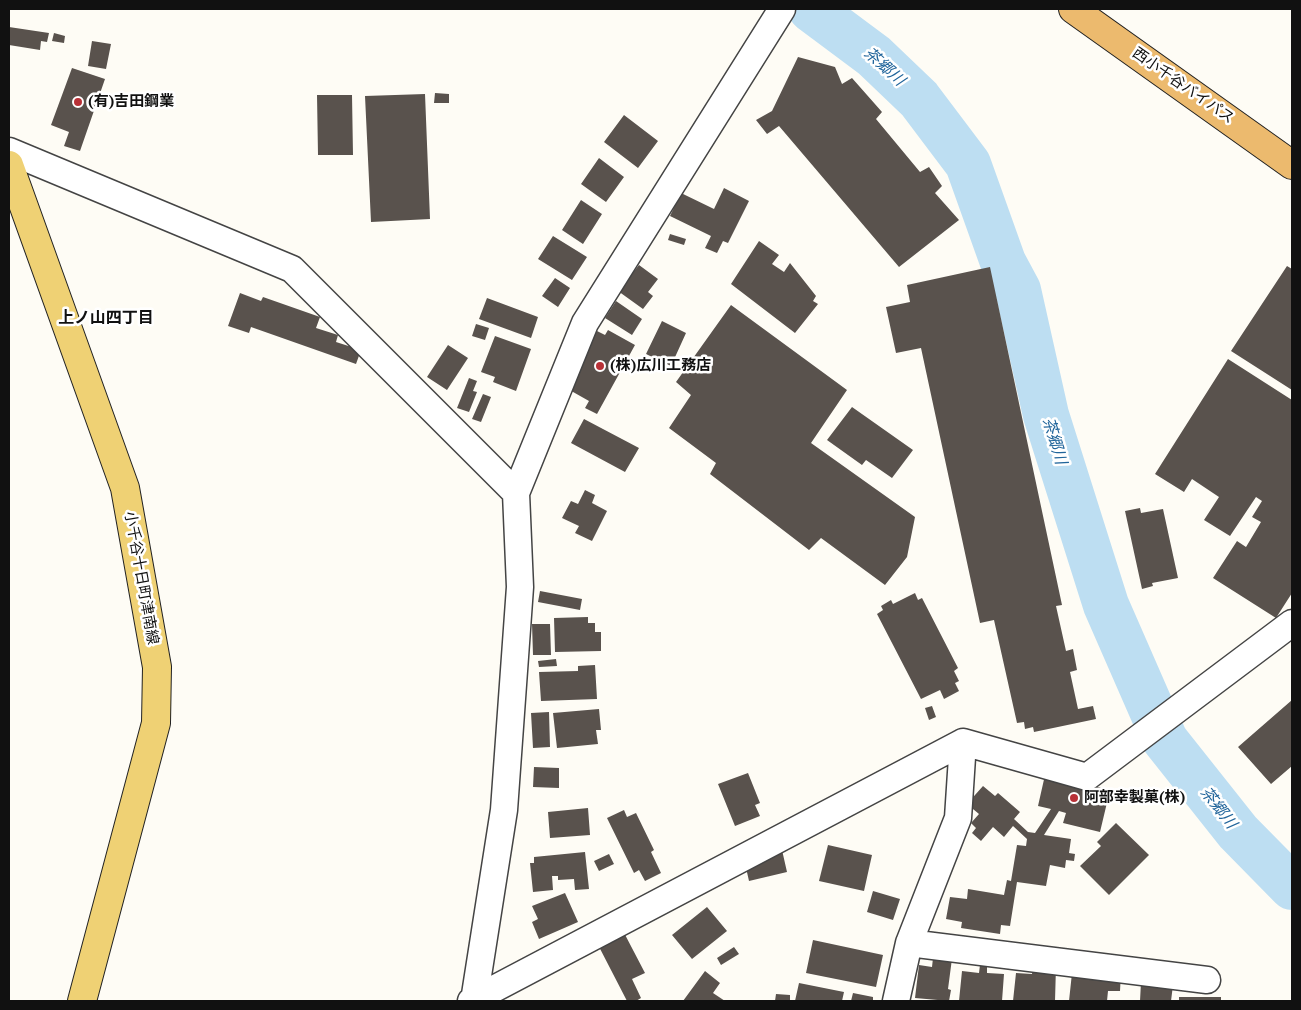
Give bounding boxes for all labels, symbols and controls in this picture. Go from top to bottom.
water label: 茶郷川 [860,44,908,90]
street label: 西小千谷バイパス [1129,44,1237,128]
place label: (有)吉田鋼業 [88,93,174,111]
marker: (有)吉田鋼業 [72,96,84,108]
district label: 上ノ山四丁目 [58,308,154,328]
place label: (株)広川工務店 [610,357,711,375]
marker: (株)広川工務店 [594,360,606,372]
water label: 茶郷川 [1038,415,1070,467]
street label: 小千谷十日町津南線 [120,510,162,646]
water label: 茶郷川 [1196,783,1240,833]
place label: 阿部幸製菓(株) [1084,789,1185,807]
marker: 阿部幸製菓(株) [1068,792,1080,804]

